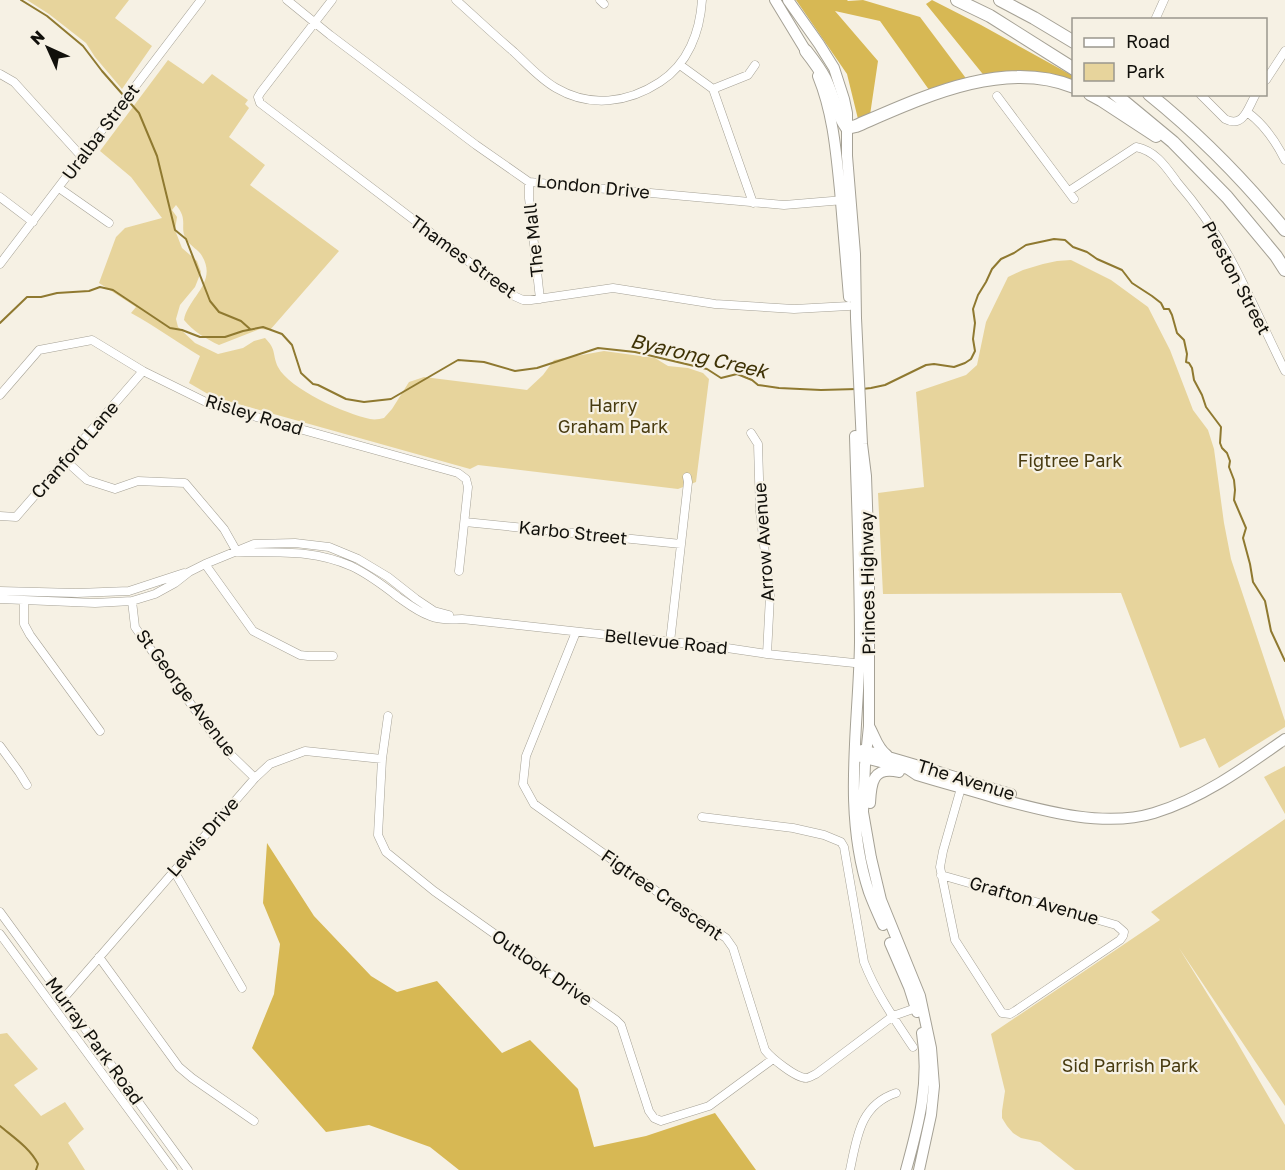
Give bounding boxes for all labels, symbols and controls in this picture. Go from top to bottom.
north arrow [18,18,78,78]
legend [1072,18,1267,96]
text: N [26,26,49,49]
text: Road [1126,30,1170,52]
text: Park [1126,60,1165,82]
street label: Uralba Street [57,79,144,184]
street label: London Drive [535,169,651,203]
street label: The Mall [518,202,548,278]
street label: Thames Street [406,210,521,302]
street label: Preston Street [1198,217,1276,338]
water label: Byarong Creek [628,328,773,384]
street label: Risley Road [203,389,306,439]
park label: Harry Graham Park [558,394,668,437]
street label: Cranford Lane [26,396,123,503]
park label: Figtree Park [1018,449,1123,471]
street label: Arrow Avenue [748,482,778,602]
street label: Princes Highway [855,511,879,655]
street label: Karbo Street [518,515,629,549]
street label: Bellevue Road [603,624,729,658]
street label: St George Avenue [132,625,242,760]
street label: The Avenue [915,754,1018,804]
street label: Lewis Drive [162,792,243,881]
street label: Figtree Crescent [598,844,728,944]
street label: Grafton Avenue [967,871,1102,929]
street label: Outlook Drive [488,924,597,1010]
street label: Murray Park Road [41,972,148,1108]
park label: Sid Parrish Park [1062,1054,1198,1076]

